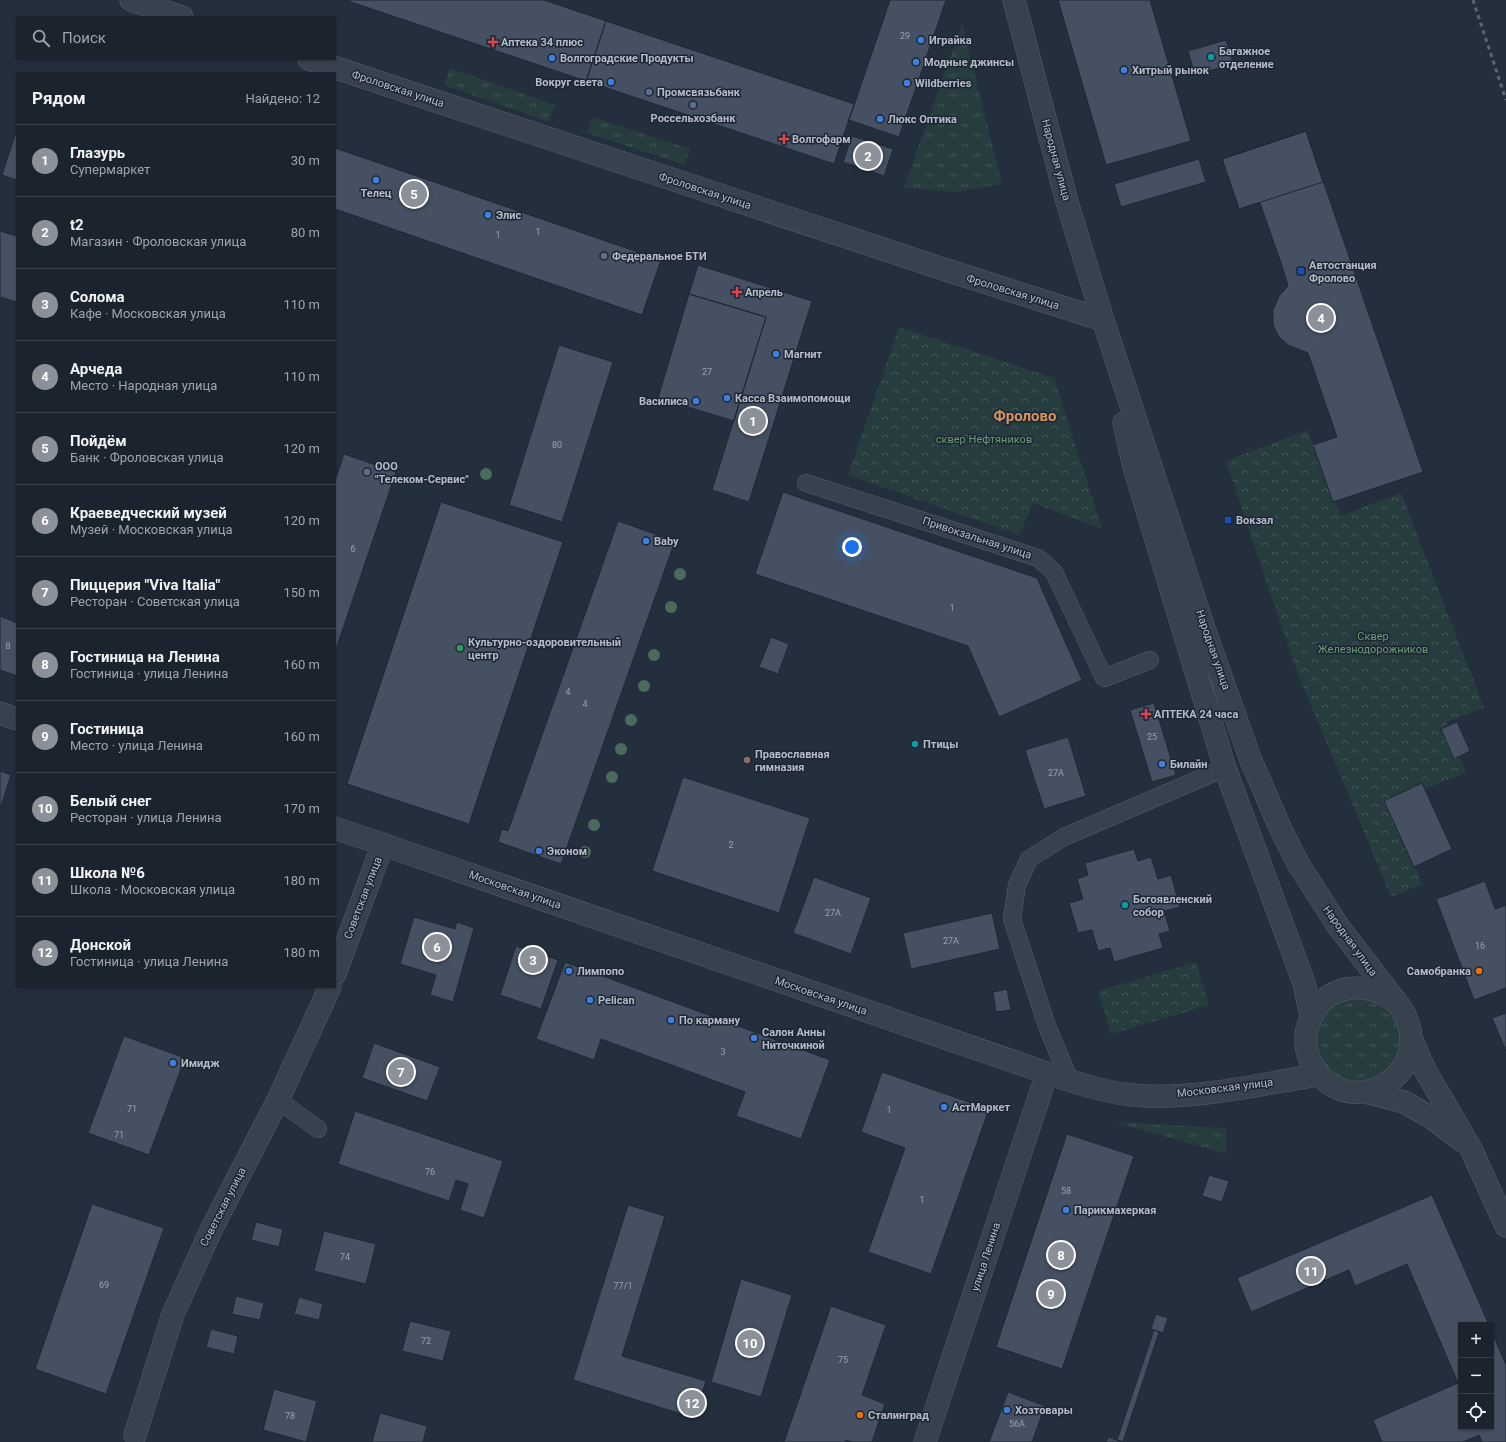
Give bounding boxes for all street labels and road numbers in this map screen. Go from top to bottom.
street label: Фроловская улица [350,68,446,110]
street label: Народная улица [1039,118,1073,202]
street label: Фроловская улица [657,170,753,212]
street label: Фроловская улица [965,272,1061,312]
street label: Привокзальная улица [921,514,1033,562]
street label: Народная улица [1193,608,1233,692]
street label: Советская улица [341,855,385,941]
street label: Московская улица [467,868,563,912]
street label: Народная улица [1320,903,1380,979]
street label: Московская улица [773,974,869,1018]
street label: Московская улица [1176,1076,1274,1100]
street label: Советская улица [197,1165,249,1249]
street label: улица Ленина [969,1221,1003,1293]

